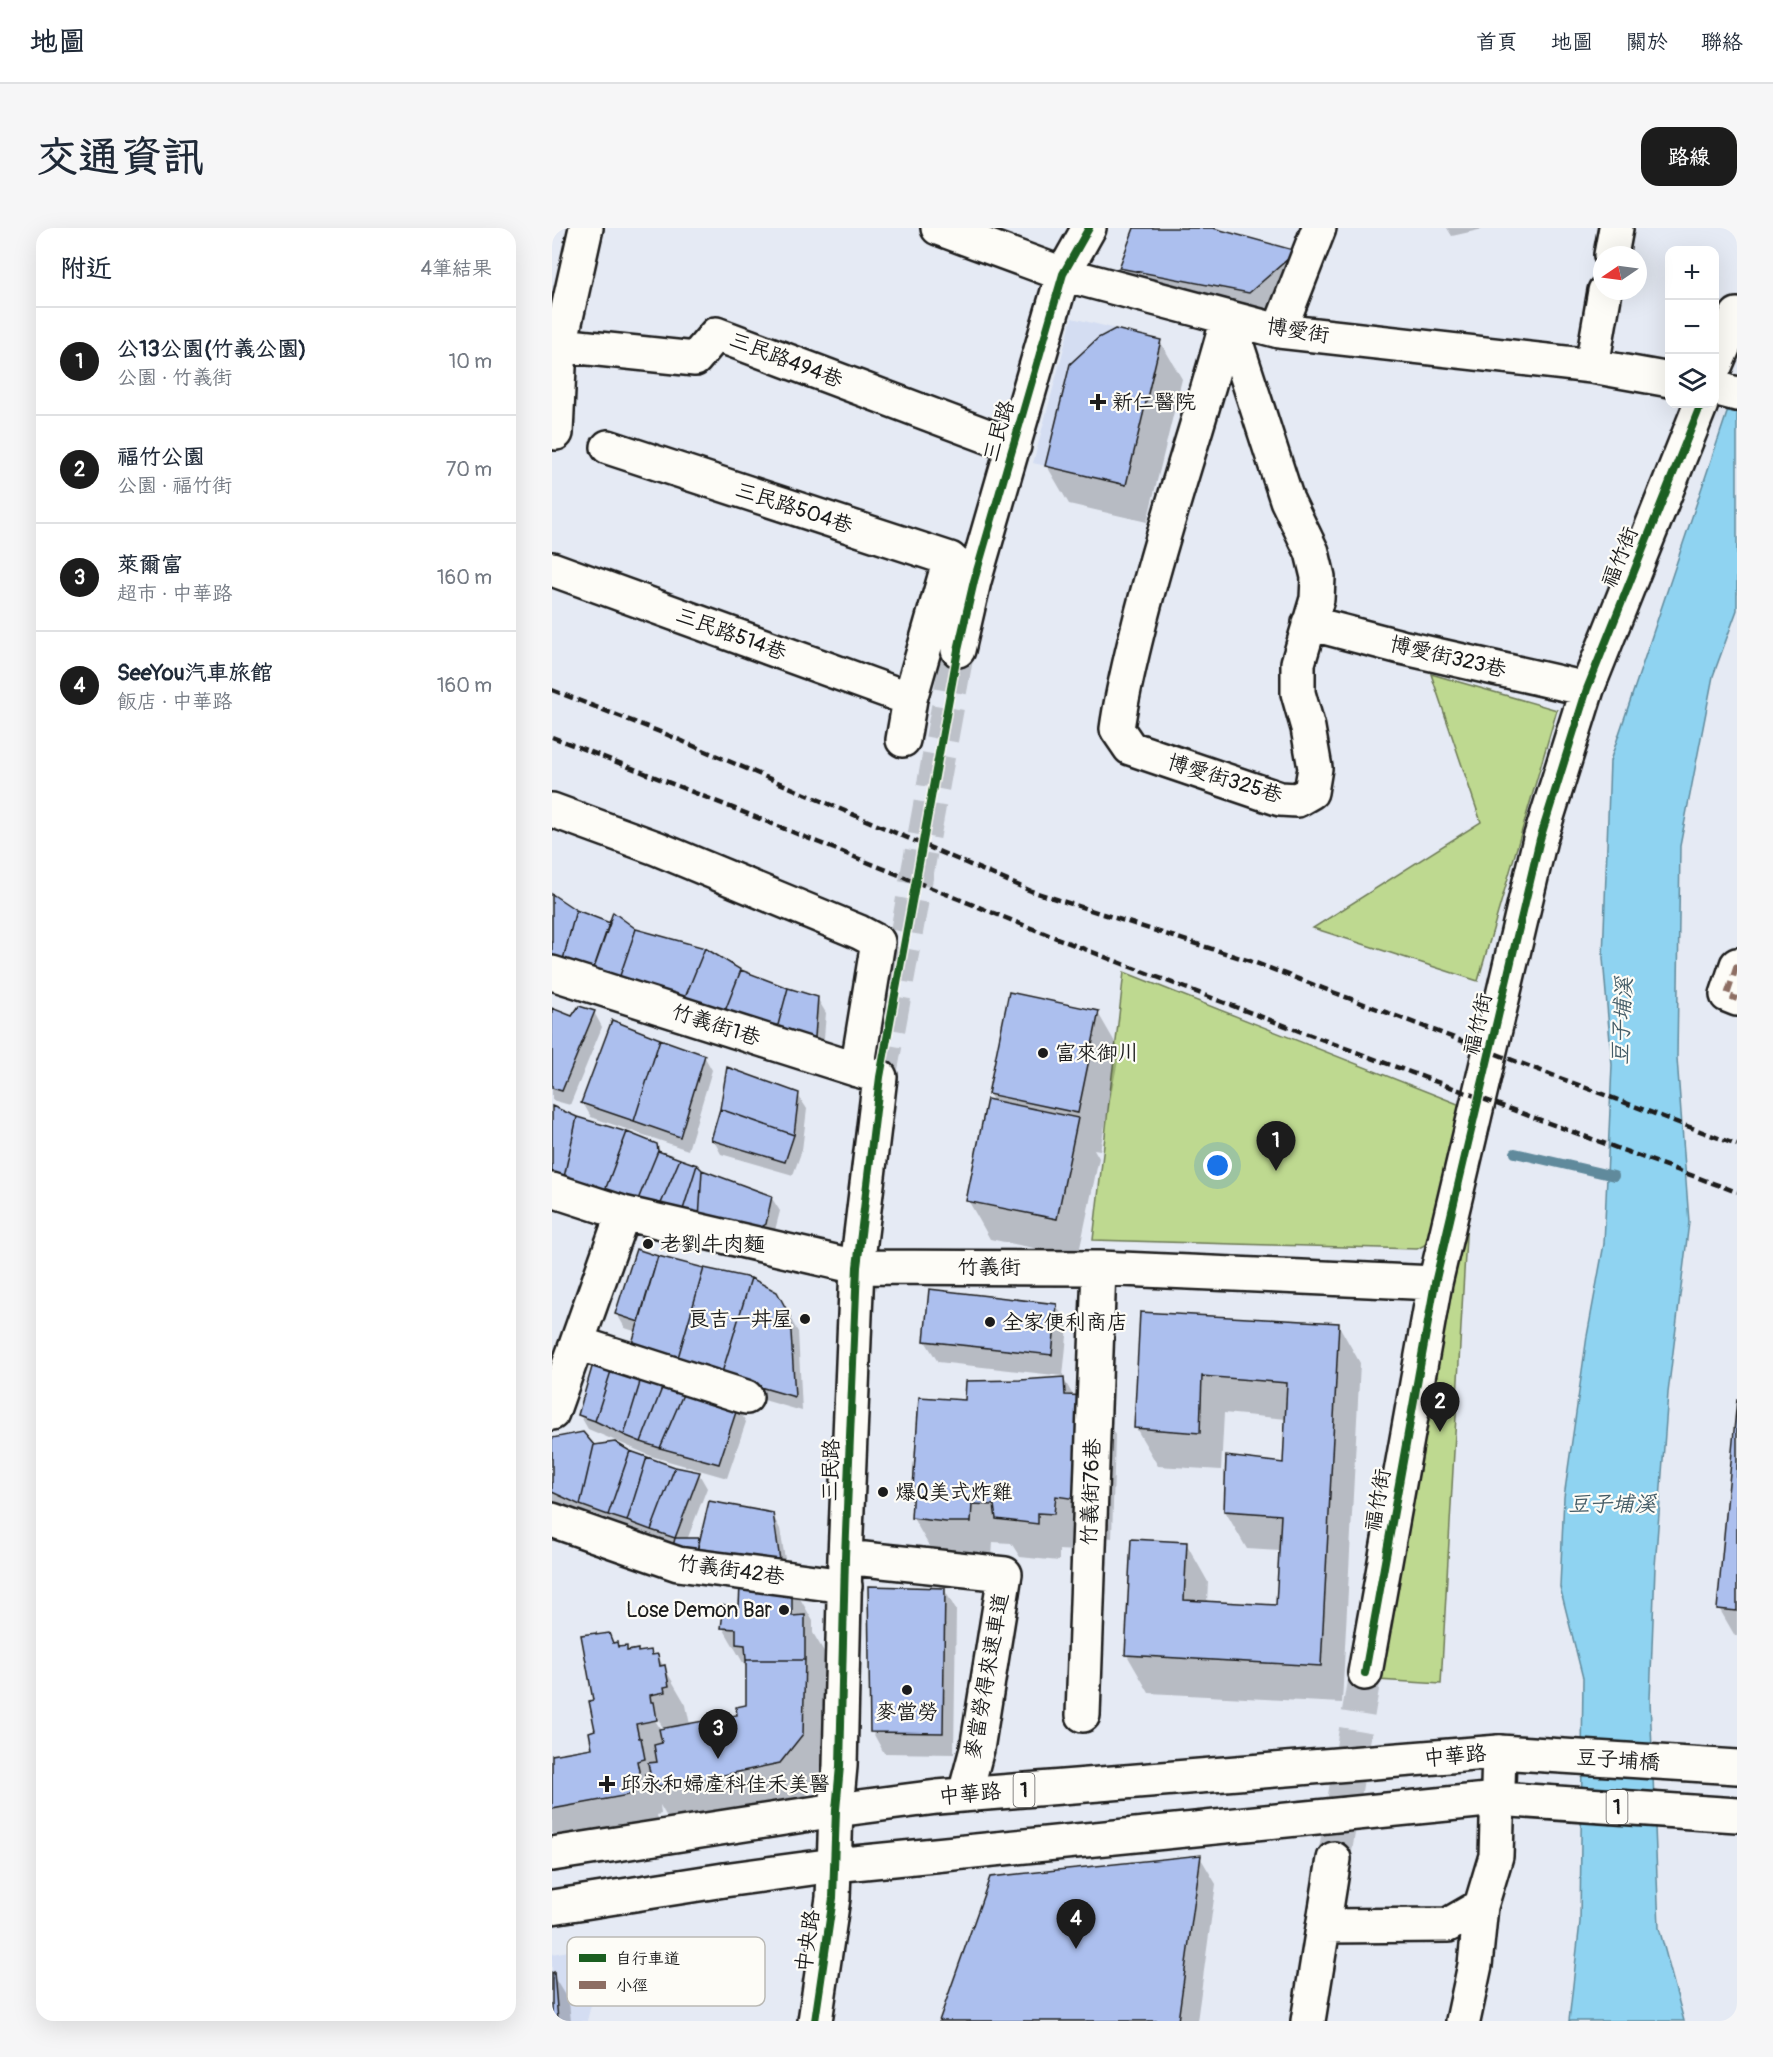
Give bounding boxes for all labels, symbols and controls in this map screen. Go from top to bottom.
text: 地圖 [30,25,86,60]
text: 首頁 [1476,29,1518,56]
text: 地圖 [1551,29,1593,56]
text: 關於 [1626,29,1668,56]
text: 聯絡 [1701,29,1743,56]
button: 路線 [1641,127,1737,186]
text: 交通資訊 [36,132,204,184]
north arrow [1593,246,1647,300]
map controls [1665,246,1719,408]
button: + [1665,246,1719,300]
text: 附近 [60,253,112,285]
text: 4筆結果 [420,256,492,281]
button: − [1665,300,1719,354]
street label: 博愛街 [1265,313,1331,349]
street label: 三民路494巷 [726,326,846,394]
text: 公13公園(竹義公園) [117,335,307,363]
text: 1 [76,349,83,374]
text: 10 m [448,349,492,374]
button: layers [1665,354,1719,408]
text: 公園 · 竹義街 [117,365,232,390]
place label: 新仁醫院 [1112,389,1196,416]
marker: 新仁醫院 [1089,393,1107,411]
street label: 三民路 [977,397,1021,465]
text: 福竹公園 [117,443,205,471]
text: 2 [74,457,85,482]
text: 70 m [446,457,492,482]
text: 公園 · 福竹街 [117,473,232,498]
street label: 三民路504巷 [732,476,856,540]
street label: 福竹街 [1596,523,1644,591]
text: 萊爾富 [117,551,183,579]
text: 3 [74,565,85,590]
text: 160 m [437,565,492,590]
text: 超市 · 中華路 [117,581,232,606]
street label: 三民路514巷 [672,602,790,666]
street label: 博愛街323巷 [1387,631,1509,683]
text: SeeYou汽車旅館 [117,659,273,687]
text: 4 [74,673,85,698]
text: 160 m [437,673,492,698]
text: 飯店 · 中華路 [117,689,232,714]
street label: 博愛街325巷 [1164,749,1286,809]
water label: 豆子埔溪 [1606,975,1638,1066]
street label: 福竹街 [1458,990,1498,1058]
street label: 竹義街1巷 [668,998,764,1052]
place label: 富來御川 [1055,1040,1139,1067]
marker: 富來御川 [1036,1046,1050,1060]
pin: 1 [1256,1122,1296,1171]
your location [1203,1151,1232,1180]
place label: 老劉牛肉麵 [660,1231,765,1258]
marker: 老劉牛肉麵 [641,1237,655,1251]
street label: 竹義街 [958,1254,1021,1281]
place label: 良吉一丼屋 [688,1306,793,1333]
place label: 全家便利商店 [1002,1309,1128,1336]
marker: 良吉一丼屋 [798,1312,812,1326]
marker: 全家便利商店 [983,1315,997,1329]
pin: 2 [1420,1382,1460,1432]
street label: 三民路 [816,1438,846,1502]
street label: 竹義街76巷 [1076,1438,1106,1546]
street label: 福竹街 [1359,1467,1397,1533]
place label: 爆Q美式炸雞 [895,1479,1013,1506]
marker: 爆Q美式炸雞 [876,1485,890,1499]
water label: 豆子埔溪 [1568,1490,1657,1518]
street label: 竹義街42巷 [676,1549,786,1591]
street label: 麥當勞得來速車道 [959,1591,1015,1761]
place label: Lose Demon Bar [626,1597,772,1624]
marker: Lose Demon Bar [777,1603,791,1617]
marker: 麥當勞 [900,1683,914,1697]
place label: 麥當勞 [876,1699,939,1726]
pin: 3 [698,1710,738,1759]
street label: 中華路 [1422,1740,1488,1772]
street label: 豆子埔橋 [1575,1744,1661,1776]
place label: 邱永和婦產科佳禾美醫 [620,1771,830,1798]
road number: 1 [1014,1773,1034,1807]
marker: 邱永和婦產科佳禾美醫 [598,1775,616,1793]
street label: 中華路 [937,1778,1003,1810]
road number: 1 [1606,1790,1628,1824]
pin: 4 [1056,1900,1096,1949]
street label: 中央路 [790,1908,826,1974]
legend [567,1937,765,2006]
text: 自行車道 [616,1949,680,1969]
text: 小徑 [616,1976,648,1996]

